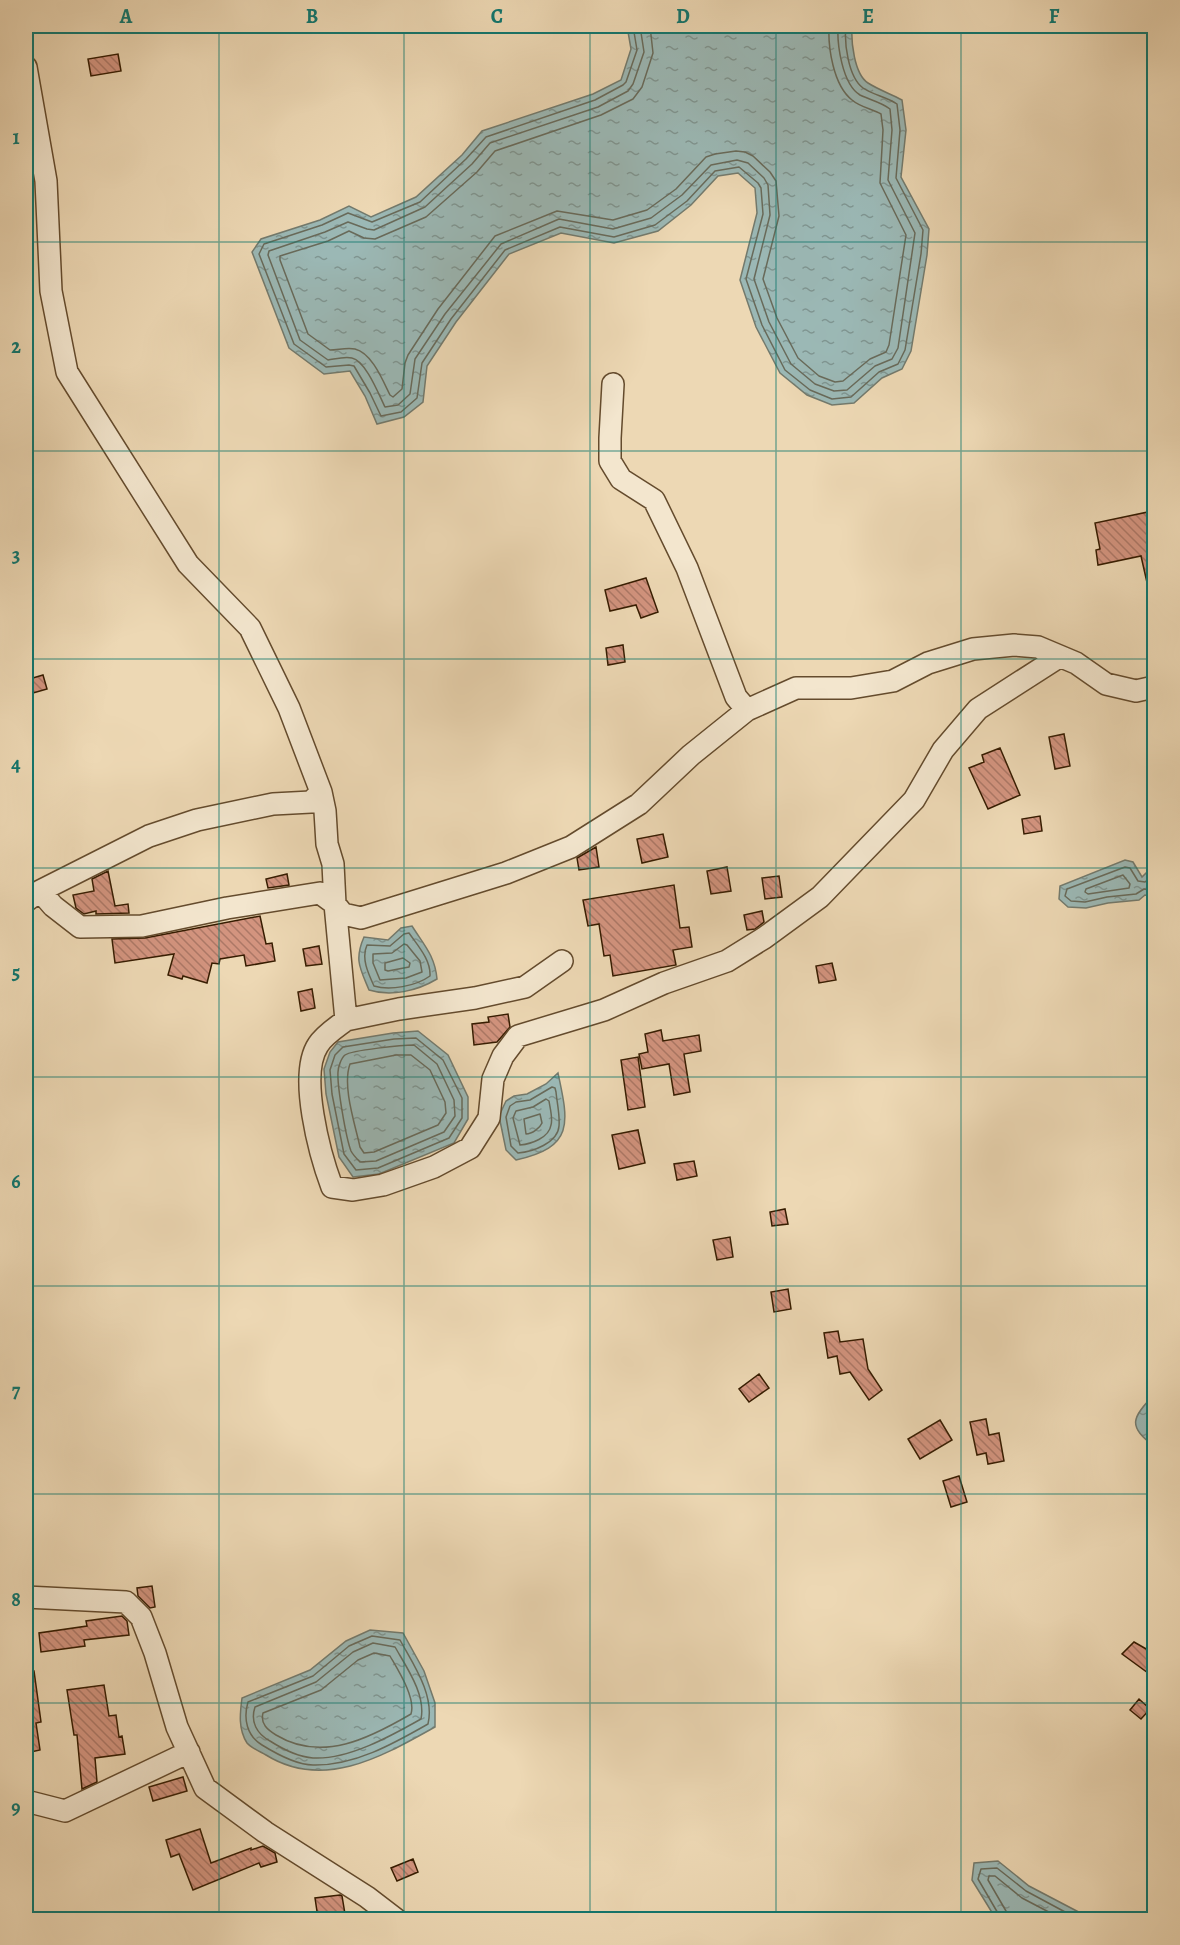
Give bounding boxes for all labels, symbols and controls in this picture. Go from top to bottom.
text: A [119,3,133,30]
text: B [306,3,318,30]
text: C [491,3,503,30]
text: D [676,3,690,30]
text: E [862,3,874,30]
text: F [1049,3,1060,30]
text: 1 [12,124,20,151]
text: 2 [11,333,21,360]
text: 3 [12,542,20,569]
text: 4 [11,751,21,778]
text: 5 [12,959,20,986]
text: 6 [11,1168,21,1195]
text: 7 [12,1377,21,1404]
text: 8 [11,1586,21,1613]
text: 9 [11,1794,21,1821]

